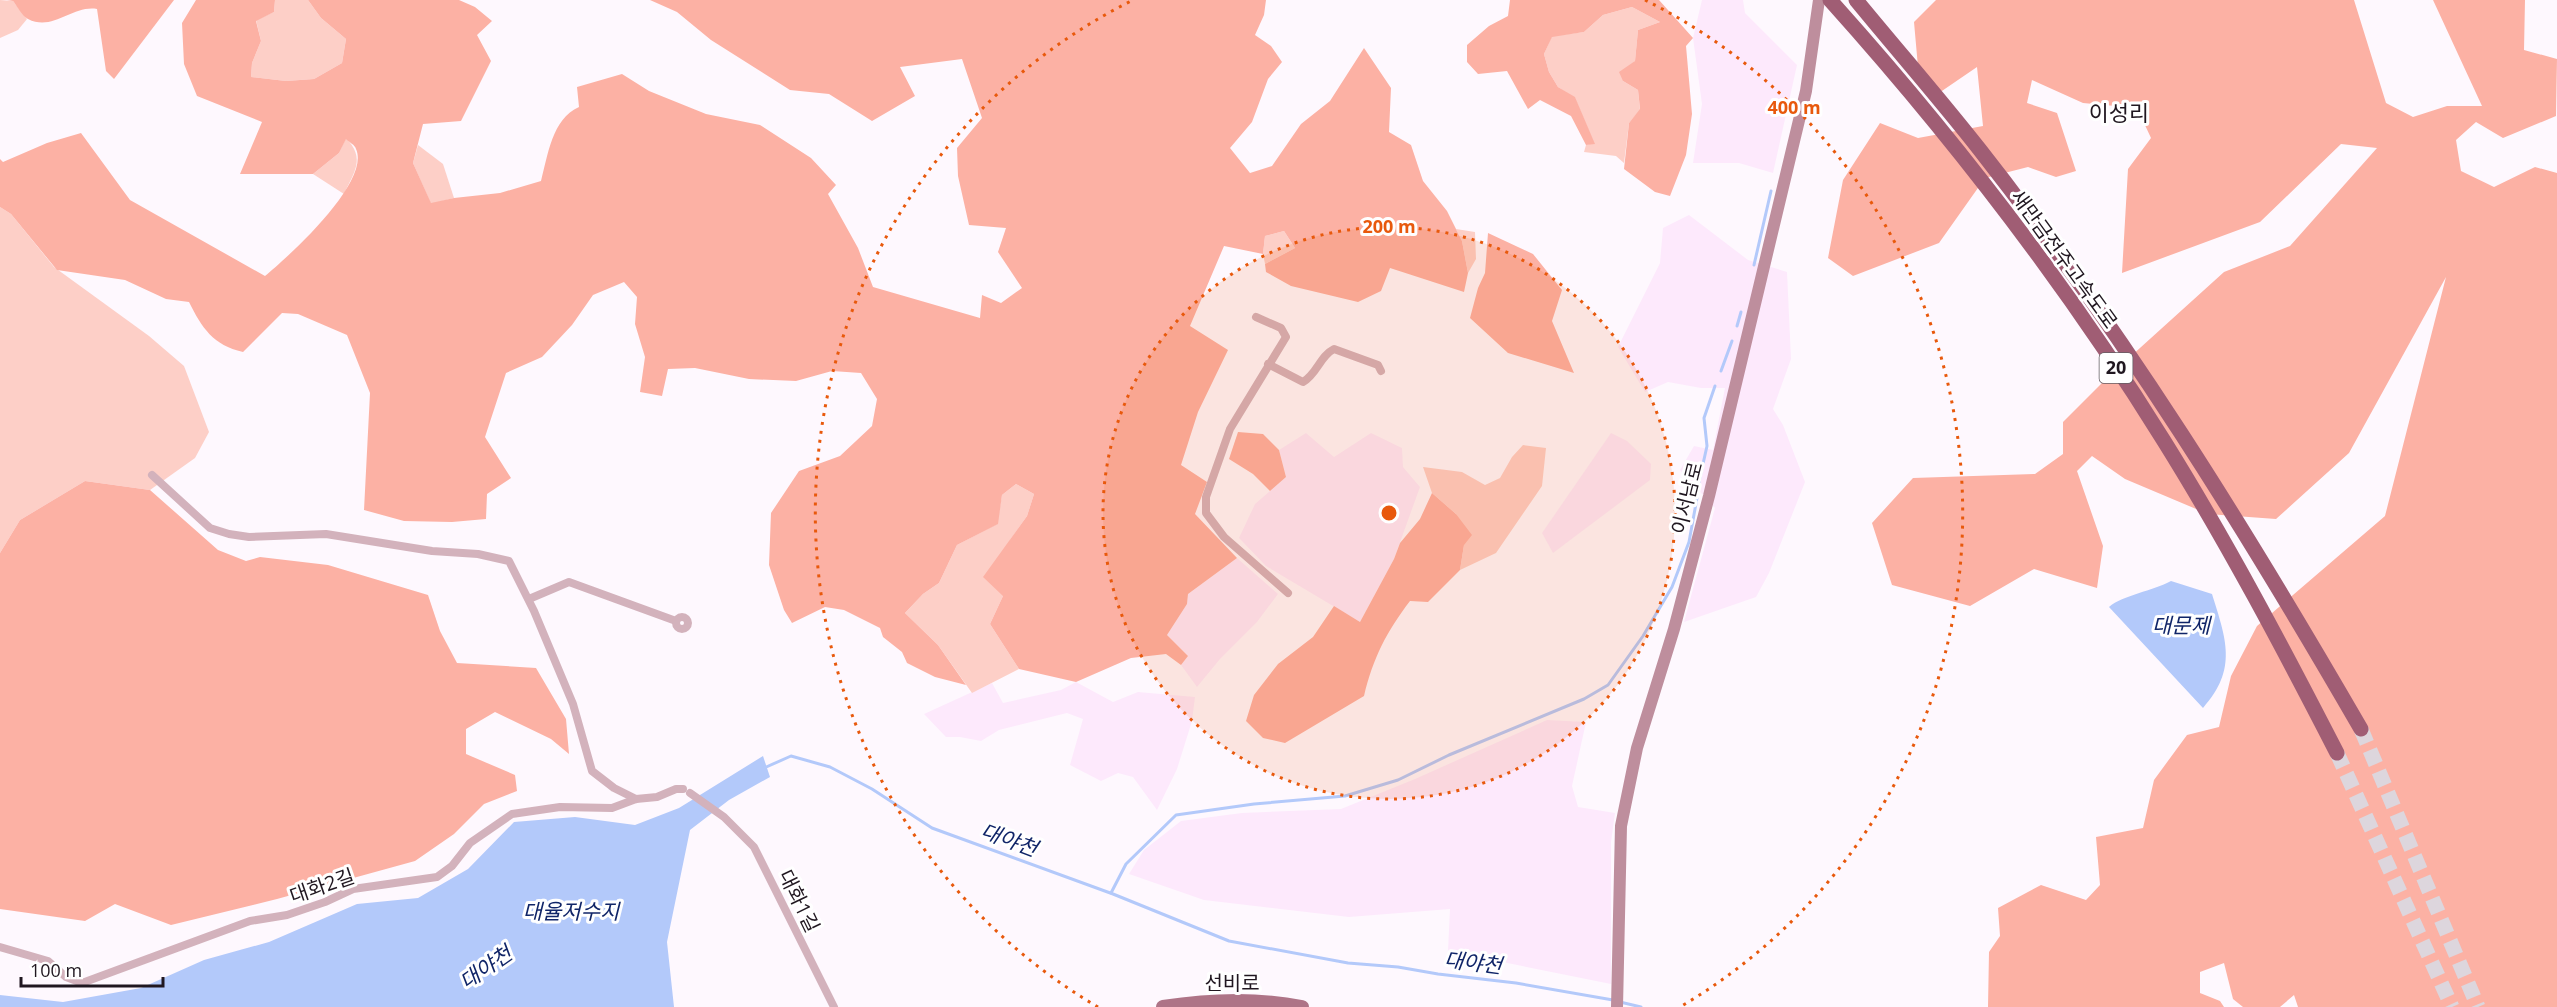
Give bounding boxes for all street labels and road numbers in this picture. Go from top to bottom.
street label: 새만금전주고속도로 [2005,184,2124,334]
road number: 20 [2100,353,2132,383]
street label: 이서남로 [1665,459,1709,537]
street label: 대화2길 [286,862,358,909]
street label: 대화1길 [773,865,826,937]
street label: 선비로 [1204,969,1260,996]

